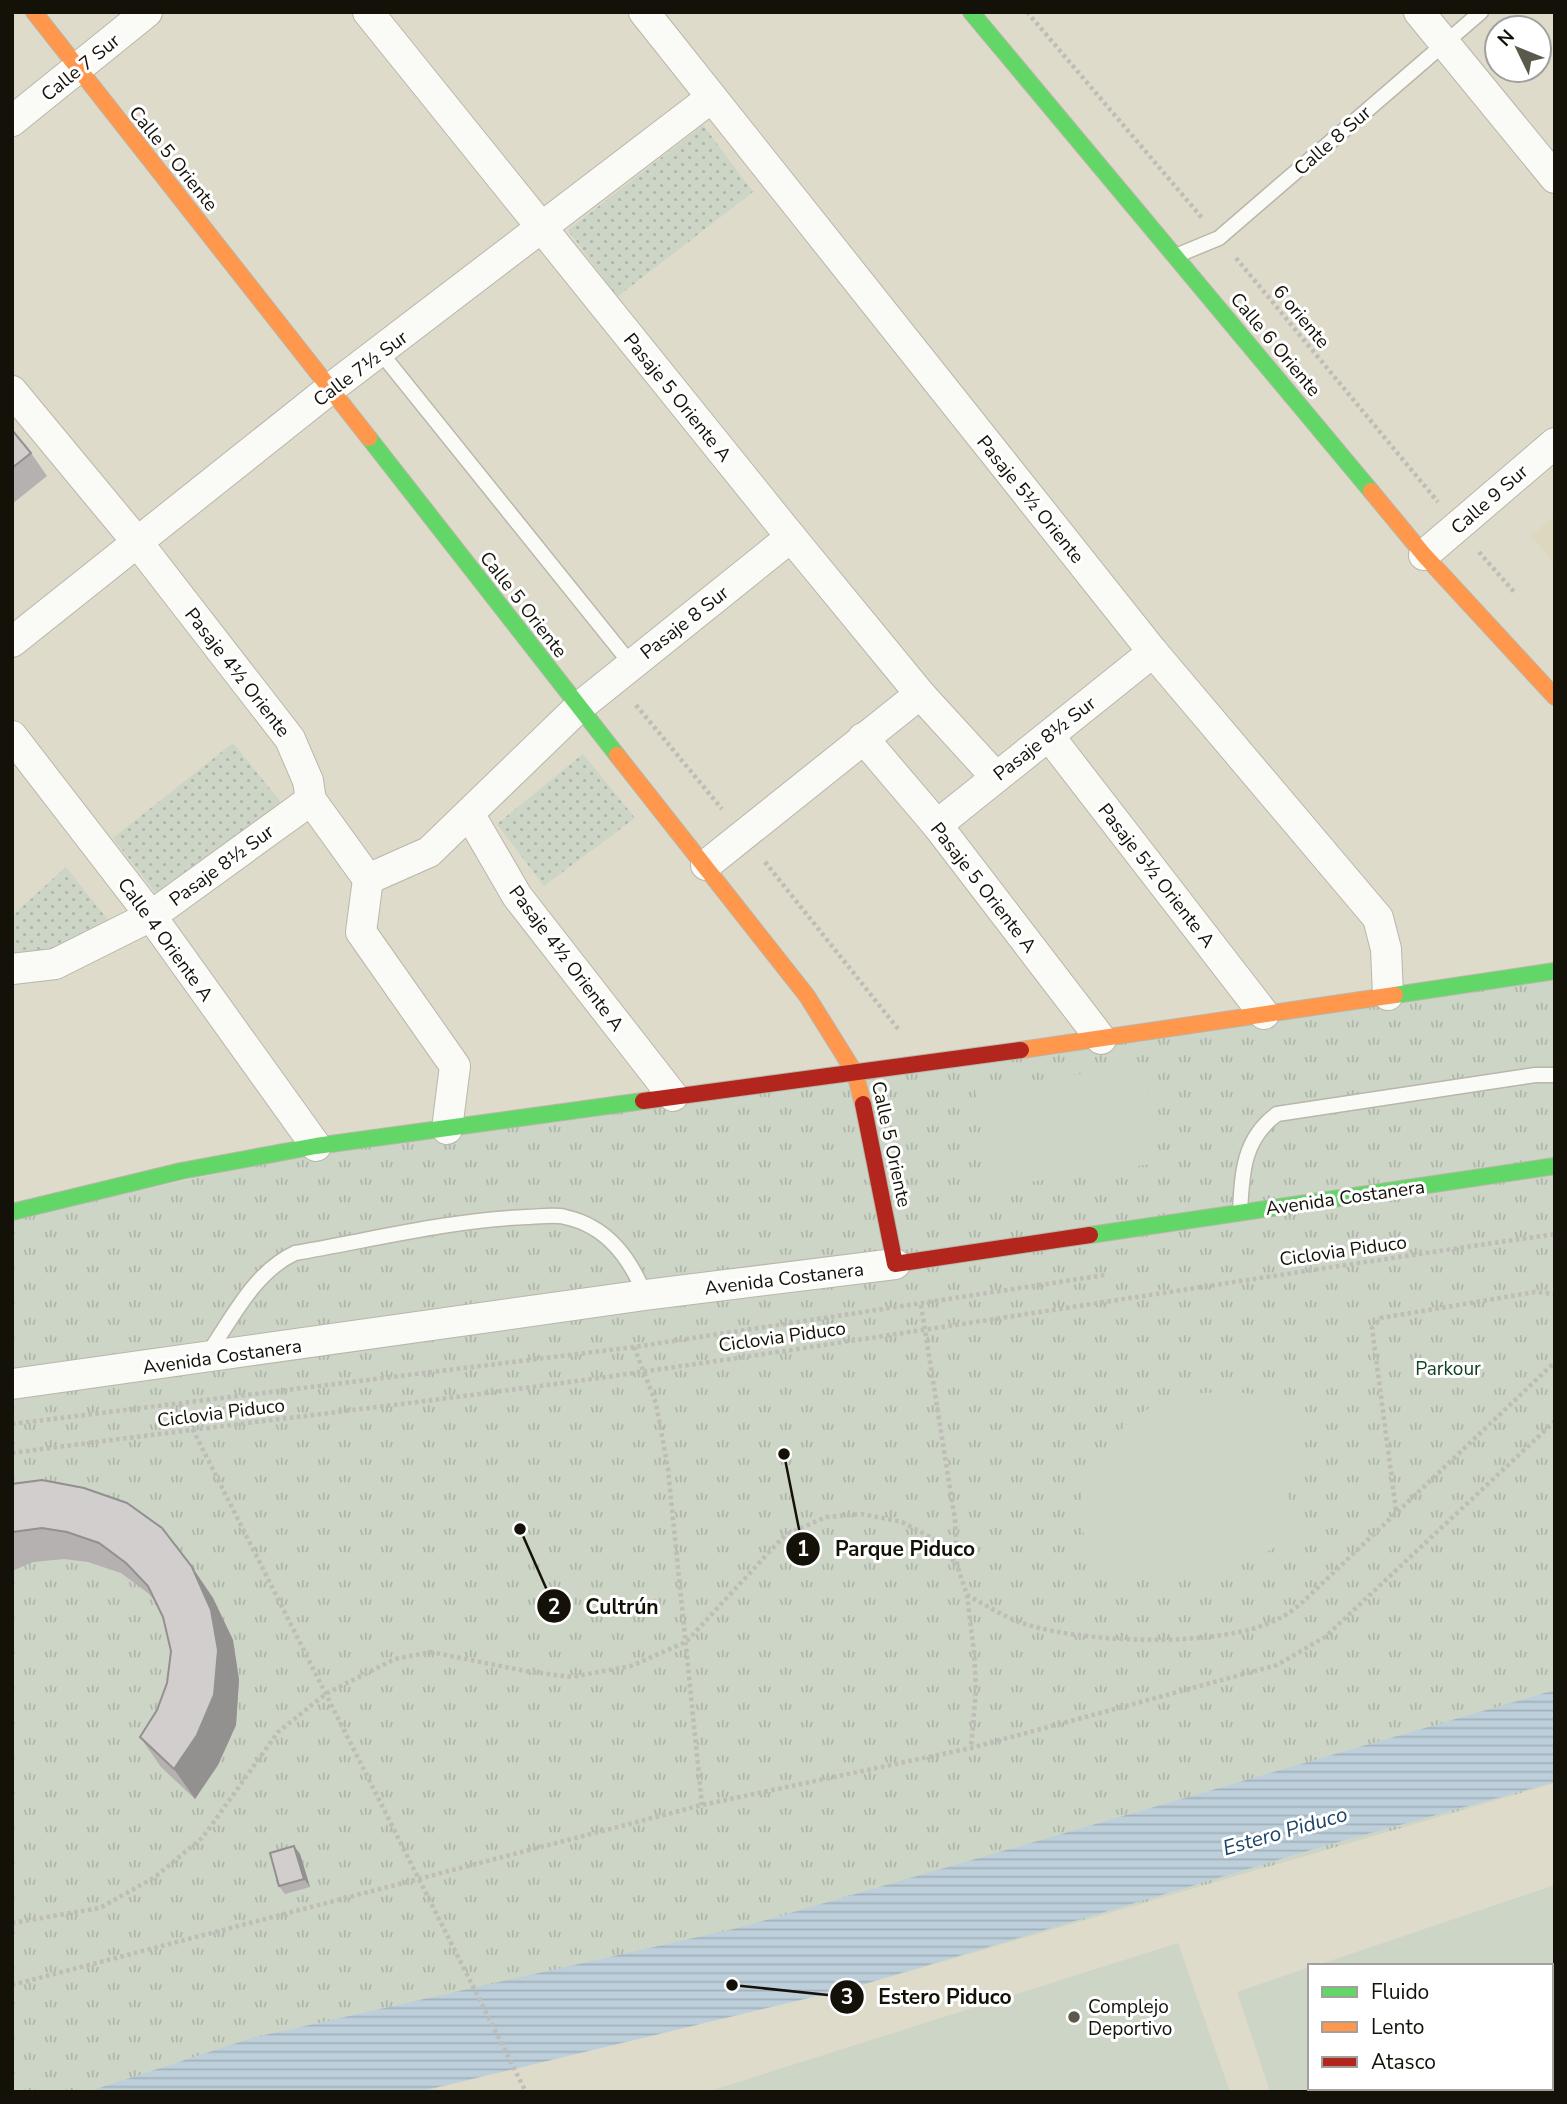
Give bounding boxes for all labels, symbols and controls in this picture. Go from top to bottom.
north arrow [1483,14,1553,84]
text: N [1492,24,1521,52]
street label: Calle 7 Sur [36,28,126,107]
street label: Calle 8 Sur [1289,100,1377,181]
street label: Calle 5 Oriente [123,101,224,217]
street label: 6 oriente [1267,279,1335,354]
street label: Calle 6 Oriente [1224,287,1326,402]
street label: Calle 7½ Sur [308,325,413,413]
street label: Pasaje 5 Oriente A [617,328,737,468]
street label: Pasaje 5½ Oriente [970,430,1090,569]
street label: Calle 9 Sur [1446,459,1534,540]
street label: Calle 5 Oriente [473,546,573,663]
street label: Pasaje 8 Sur [635,580,734,666]
street label: Pasaje 4½ Oriente [178,602,296,743]
street label: Pasaje 8½ Sur [988,690,1101,787]
street label: Pasaje 5½ Oriente A [1092,798,1221,953]
street label: Pasaje 5 Oriente A [924,817,1042,958]
street label: Pasaje 8½ Sur [164,819,279,913]
street label: Calle 4 Oriente A [111,872,219,1007]
street label: Pasaje 4½ Oriente A [503,880,630,1037]
street label: Calle 5 Oriente [865,1079,917,1210]
street label: Avenida Costanera [1264,1174,1426,1222]
street label: Ciclovia Piduco [1278,1229,1409,1273]
street label: Avenida Costanera [703,1256,865,1302]
street label: Ciclovia Piduco [717,1315,848,1359]
street label: Avenida Costanera [141,1333,303,1381]
park label: Parkour [1415,1356,1481,1382]
street label: Ciclovia Piduco [156,1392,286,1434]
callout: Parque Piduco [786,1528,989,1570]
text: 1 [797,1535,809,1563]
text: Parque Piduco [835,1535,975,1563]
callout: Cultrún [537,1585,673,1627]
text: 2 [548,1593,560,1621]
text: Cultrún [585,1593,659,1621]
water label: Estero Piduco [1219,1800,1351,1862]
legend [1308,1964,1553,2090]
callout: Estero Piduco [829,1976,1026,2018]
text: Fluido [1371,1978,1429,2006]
text: 3 [841,1983,853,2011]
text: Estero Piduco [878,1983,1012,2011]
place label: Complejo Deportivo [1088,1994,1172,2042]
marker: Complejo Deportivo [1066,2009,1082,2025]
text: Lento [1371,2013,1424,2041]
text: Atasco [1371,2048,1436,2076]

